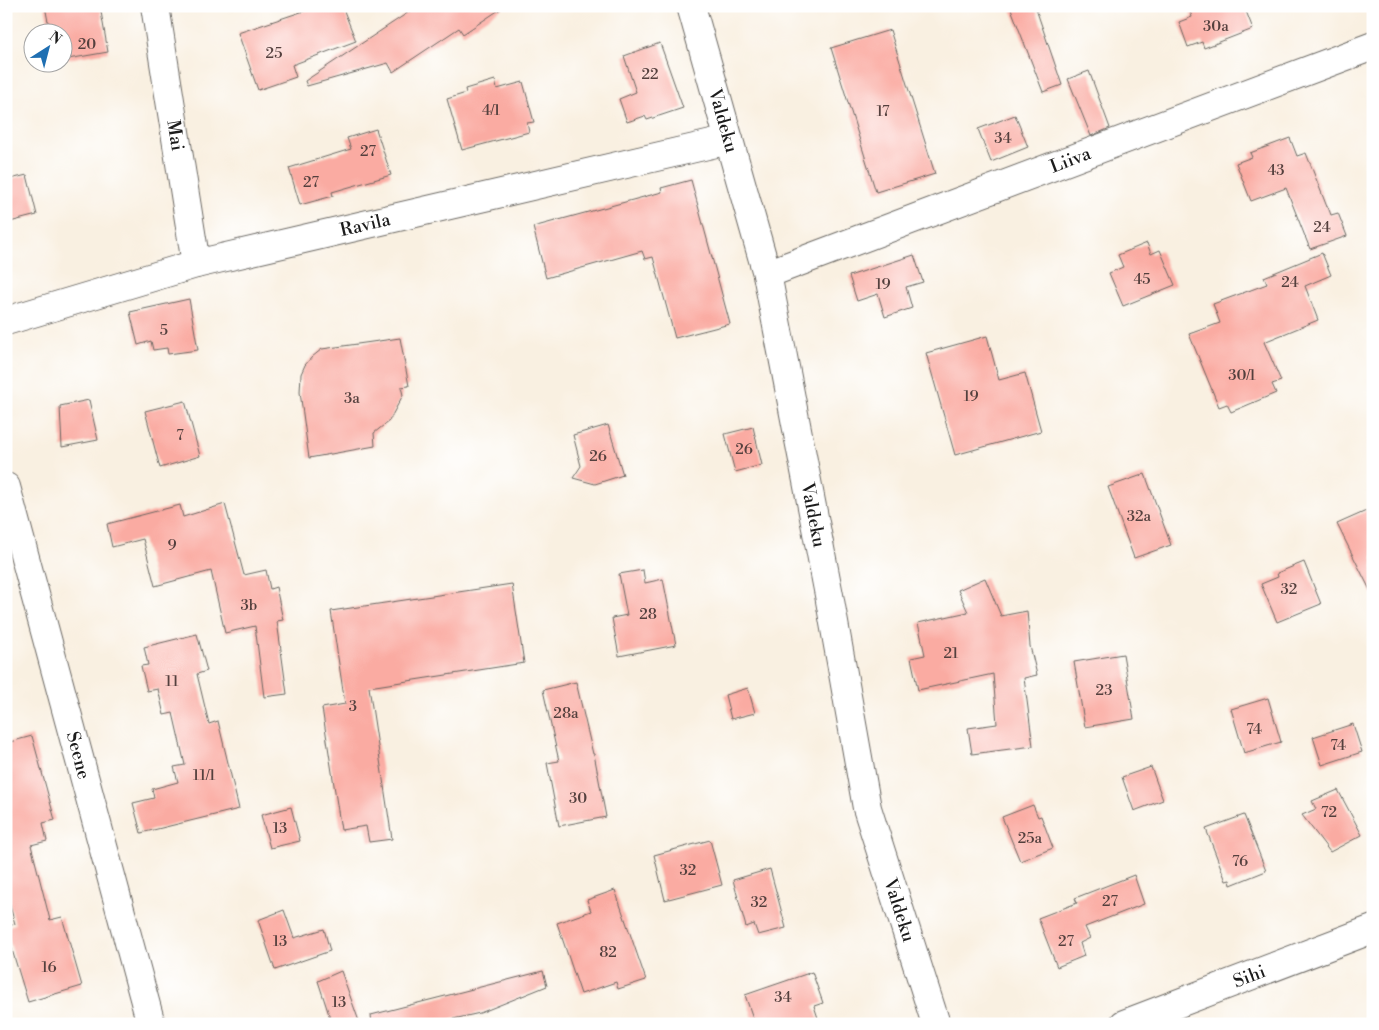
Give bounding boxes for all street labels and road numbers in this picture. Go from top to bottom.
street label: Valdeku [703,85,743,156]
street label: Mai [161,118,189,153]
street label: Liiva [1047,142,1095,179]
street label: Ravila [338,208,394,242]
street label: Valdeku [795,480,831,550]
street label: Seene [61,729,95,782]
street label: Valdeku [878,875,920,946]
street label: Sihi [1230,960,1269,993]

